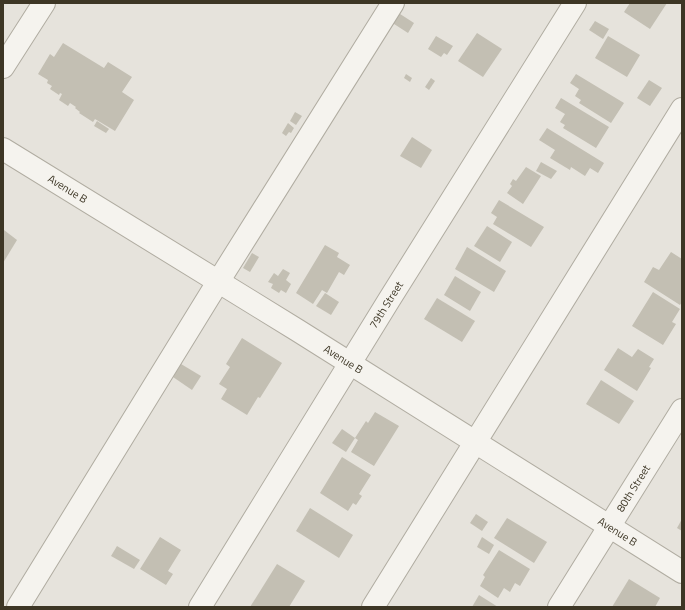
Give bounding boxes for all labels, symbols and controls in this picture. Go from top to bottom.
street label: Avenue B [45,171,91,207]
street label: 79th Street [365,278,407,331]
street label: Avenue B [321,341,366,378]
street label: 80th Street [612,461,654,515]
street label: Avenue B [595,513,641,550]

